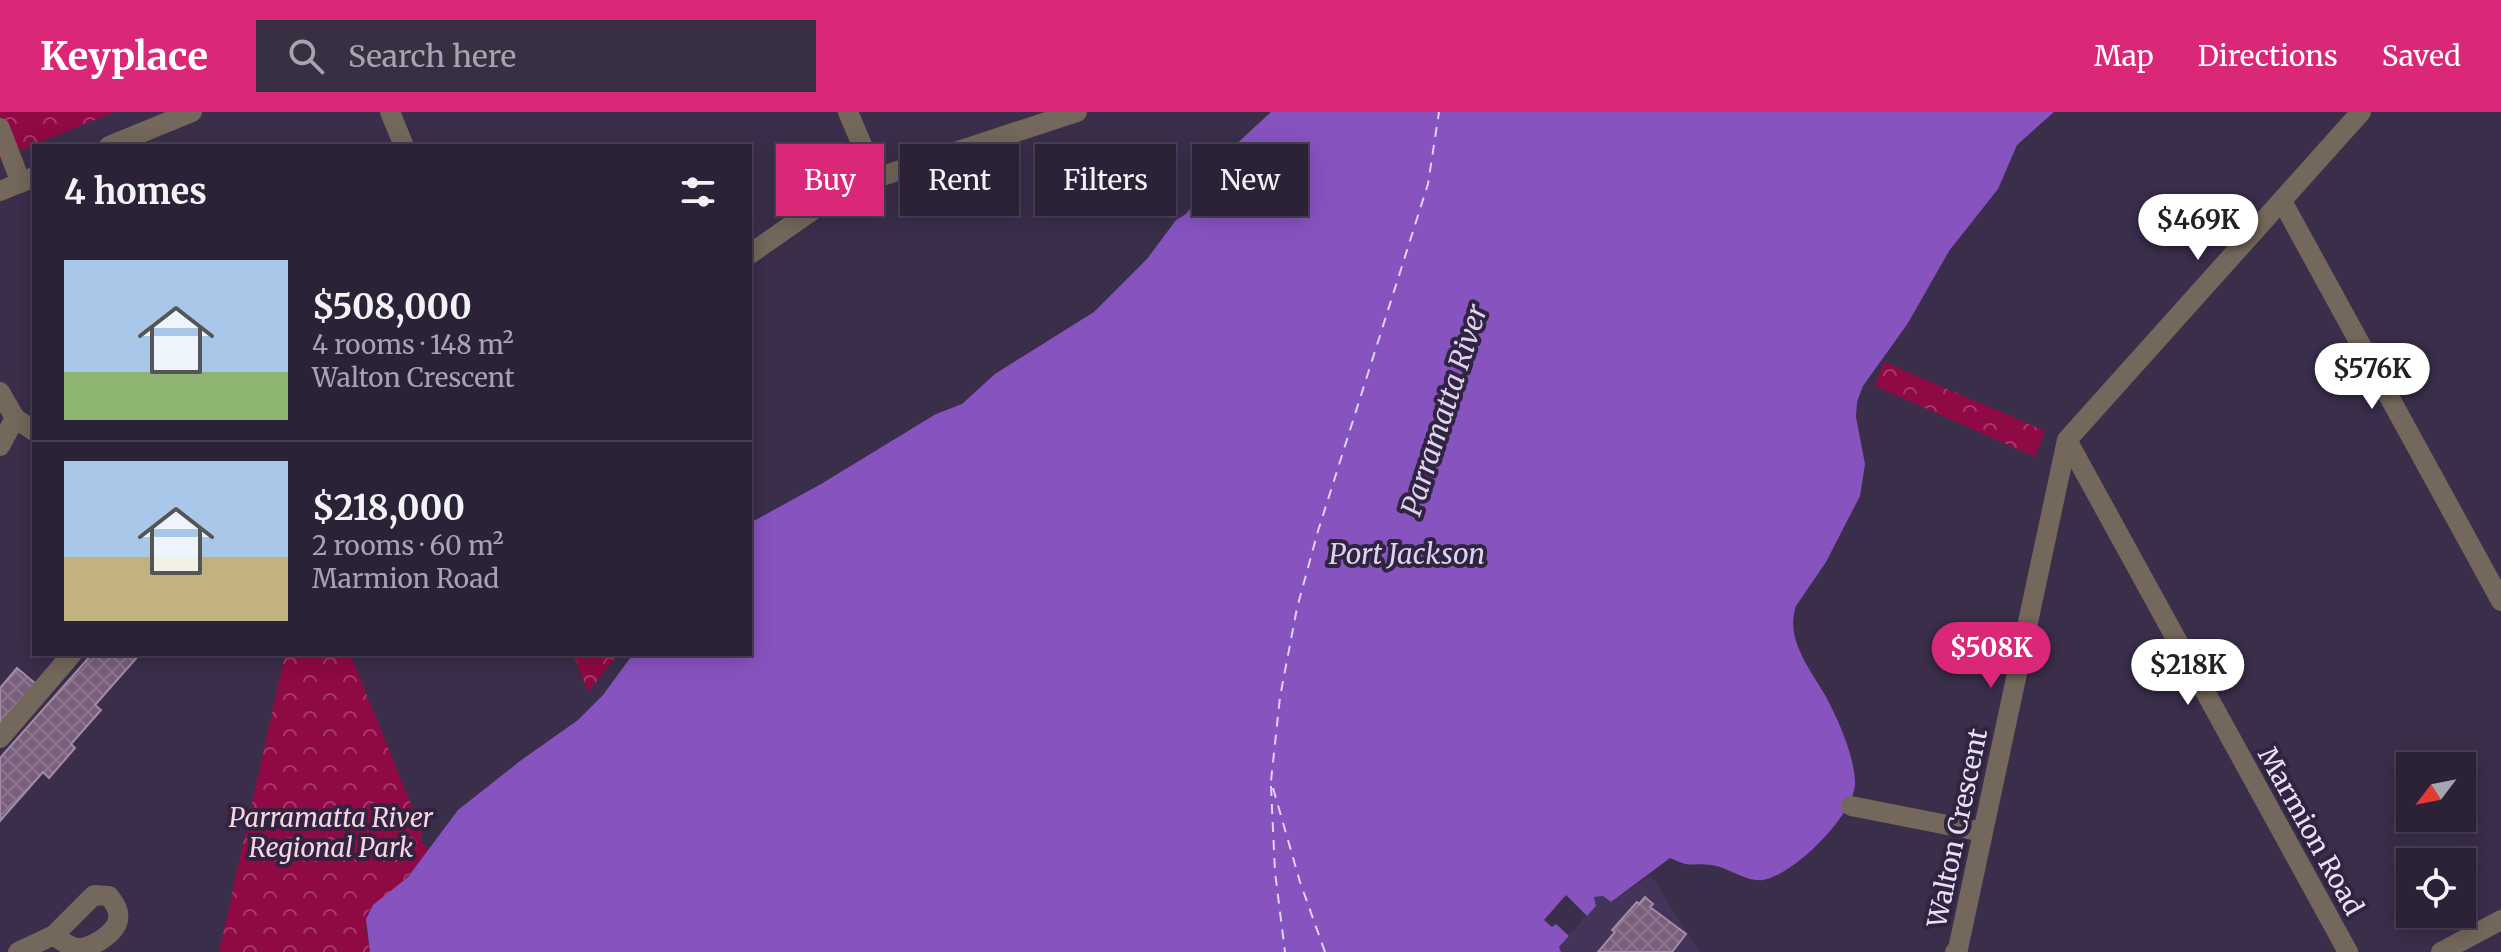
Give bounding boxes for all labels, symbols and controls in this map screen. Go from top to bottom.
search box [256,20,816,92]
text: Keyplace [40,33,208,80]
icon: search [284,34,328,78]
text: Search here [348,37,516,75]
text: Map [2094,38,2154,74]
text: Directions [2198,38,2338,74]
text: Saved [2382,38,2461,74]
chip: Buy [776,144,884,216]
chip: Rent [900,144,1019,216]
chip: Filters [1035,144,1176,216]
chip: New [1192,144,1308,216]
icon: filters [676,170,720,214]
text: 4 homes [64,171,207,213]
pin: $469K [2142,194,2254,262]
text: $469K [2156,203,2240,236]
text: $508,000 [312,286,472,328]
icon: home [128,292,224,388]
water label: Parramatta River [1393,299,1495,520]
text: 4 rooms · 148 m² [312,328,514,361]
pin: $576K [2316,343,2428,411]
text: $576K [2333,352,2411,385]
text: Walton Crescent [312,361,515,394]
text: $218,000 [312,487,465,529]
icon: home [128,493,224,589]
text: 2 rooms · 60 m² [312,529,504,562]
water label: Port Jackson [1329,536,1485,572]
text: Marmion Road [312,562,499,595]
pin: $508K [1935,622,2047,690]
text: $508K [1950,631,2032,664]
pin: $218K [2132,639,2244,707]
text: $218K [2149,648,2227,681]
street label: Walton Crescent [1920,725,1994,931]
street label: Marmion Road [2251,741,2371,921]
north arrow [2396,752,2476,832]
map controls [2396,752,2476,928]
park label: Parramatta River Regional Park [229,801,434,864]
button: locate [2396,848,2476,928]

